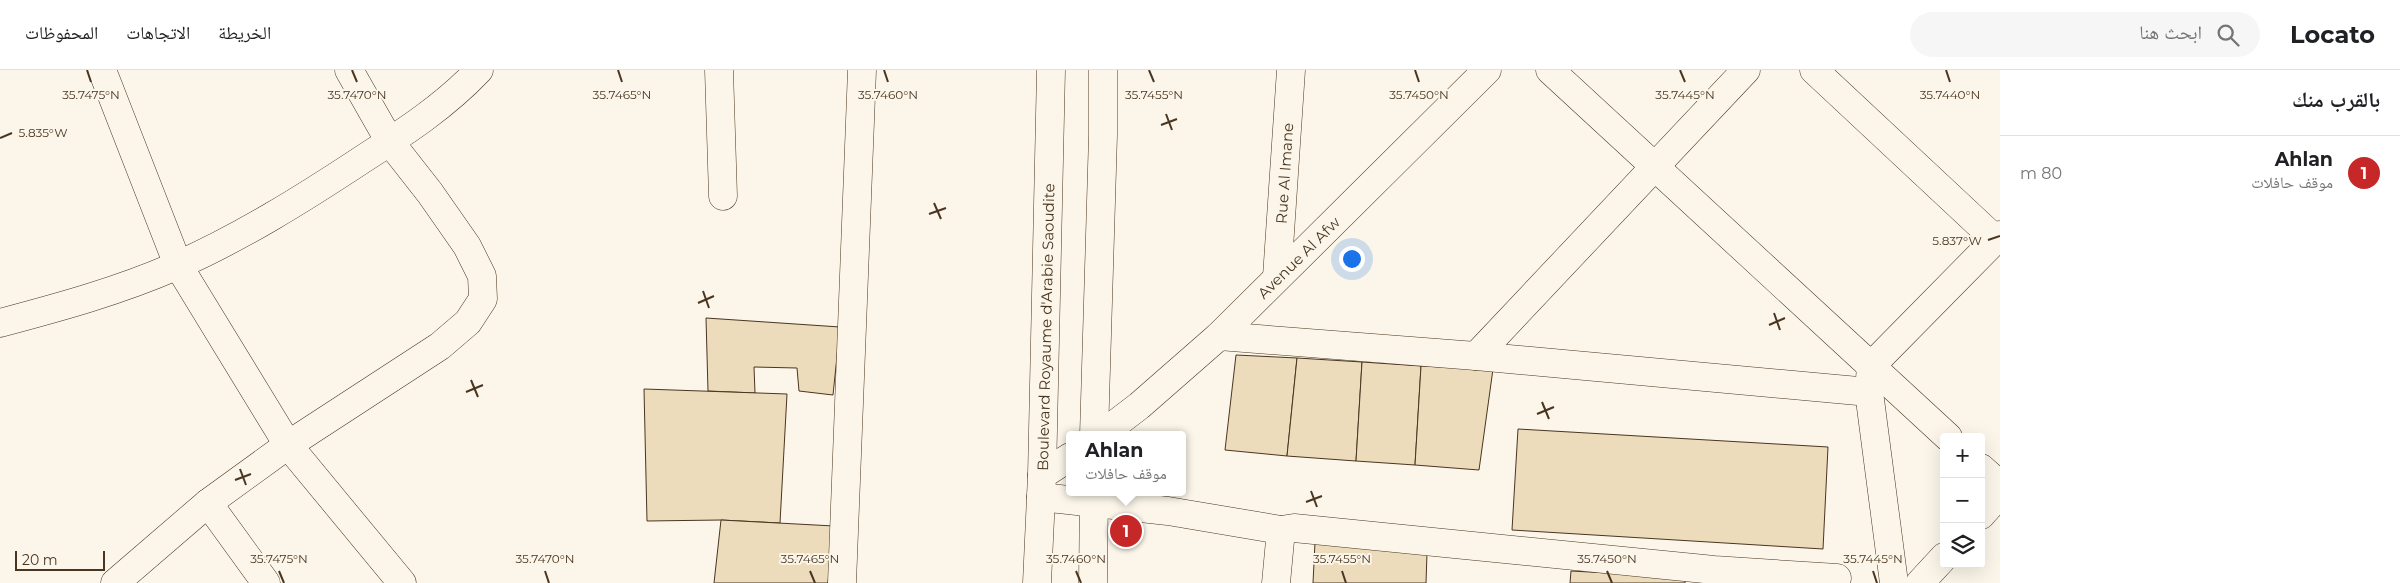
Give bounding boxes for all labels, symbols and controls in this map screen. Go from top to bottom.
search box [1910,12,2260,57]
text: Locato [2290,20,2375,49]
text: ابحث هنا [2139,21,2202,44]
icon: search [2214,21,2242,49]
text: المحفوظات [25,22,98,44]
text: الاتجاهات [126,22,190,44]
text: الخريطة [218,22,271,44]
text: 35.7475°N [62,87,120,102]
text: 35.7470°N [327,87,387,102]
text: 35.7465°N [593,87,651,102]
text: 35.7460°N [858,87,918,102]
text: 35.7455°N [1125,87,1183,102]
text: 35.7450°N [1389,87,1449,102]
text: 35.7445°N [1655,87,1715,102]
text: 35.7440°N [1920,87,1980,102]
text: بالقرب منك [2292,87,2380,112]
street label: Rue Al Imane [1271,122,1297,224]
text: 5.835°W [18,125,68,140]
text: Ahlan [2275,148,2333,171]
text: 80 m [2020,164,2062,183]
text: 1 [2361,164,2367,183]
text: موقف حافلات [2251,173,2333,192]
street label: Boulevard Royaume d'Arabie Saoudite [1033,183,1058,471]
street label: Avenue Al Afw [1253,212,1344,302]
text: 5.837°W [1932,233,1982,248]
your location [1339,246,1365,272]
popup [1066,431,1186,496]
map controls [1940,433,1985,568]
button: + [1940,433,1985,478]
text: Ahlan [1085,439,1143,462]
text: موقف حافلات [1085,464,1167,483]
button: − [1940,478,1985,523]
pin: 1 [1110,512,1142,550]
button: layers [1940,523,1985,568]
scale bar [15,548,105,571]
text: 20 m [22,551,58,569]
text: 35.7475°N [250,551,308,566]
text: 35.7470°N [515,551,575,566]
text: 35.7465°N [781,551,839,566]
text: 35.7460°N [1046,551,1106,566]
text: 35.7455°N [1313,551,1371,566]
text: 35.7450°N [1577,551,1637,566]
text: 35.7445°N [1843,551,1903,566]

